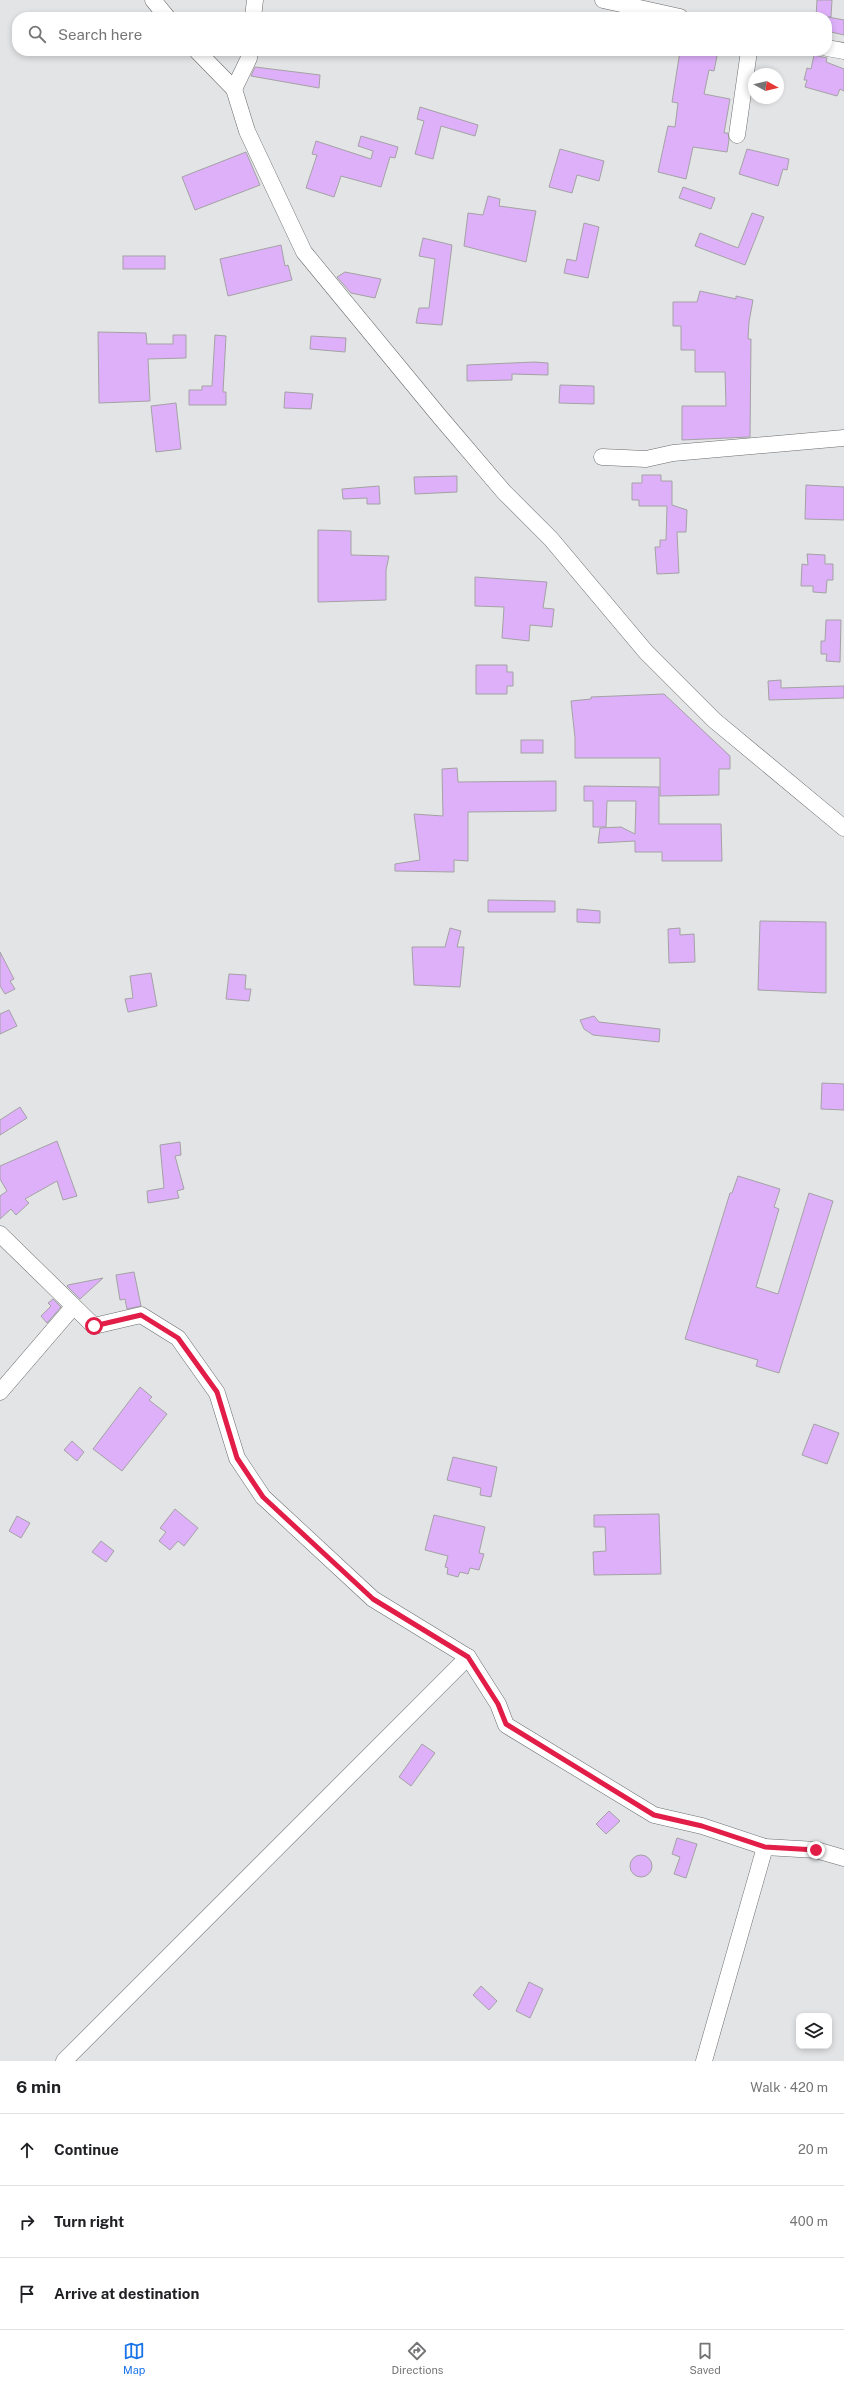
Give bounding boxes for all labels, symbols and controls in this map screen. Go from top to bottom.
search box [12,12,832,56]
icon: search [26,23,48,45]
text: Search here [58,26,142,43]
north arrow [748,68,784,104]
route start [85,1317,103,1335]
route end [807,1841,825,1859]
map controls [796,2013,832,2049]
button: layers [796,2013,832,2049]
text: 6 min [16,2077,61,2097]
text: Walk · 420 m [750,2080,828,2095]
icon: ahead [16,2139,38,2161]
text: Continue [54,2141,119,2158]
text: 20 m [798,2142,828,2157]
icon: right [16,2211,38,2233]
text: Turn right [54,2213,124,2230]
text: 400 m [790,2214,828,2229]
icon: arrive [16,2283,38,2305]
text: Arrive at destination [54,2285,199,2302]
tab: Map [123,2340,145,2376]
tab: Directions [392,2340,443,2376]
tab: Saved [689,2340,721,2376]

